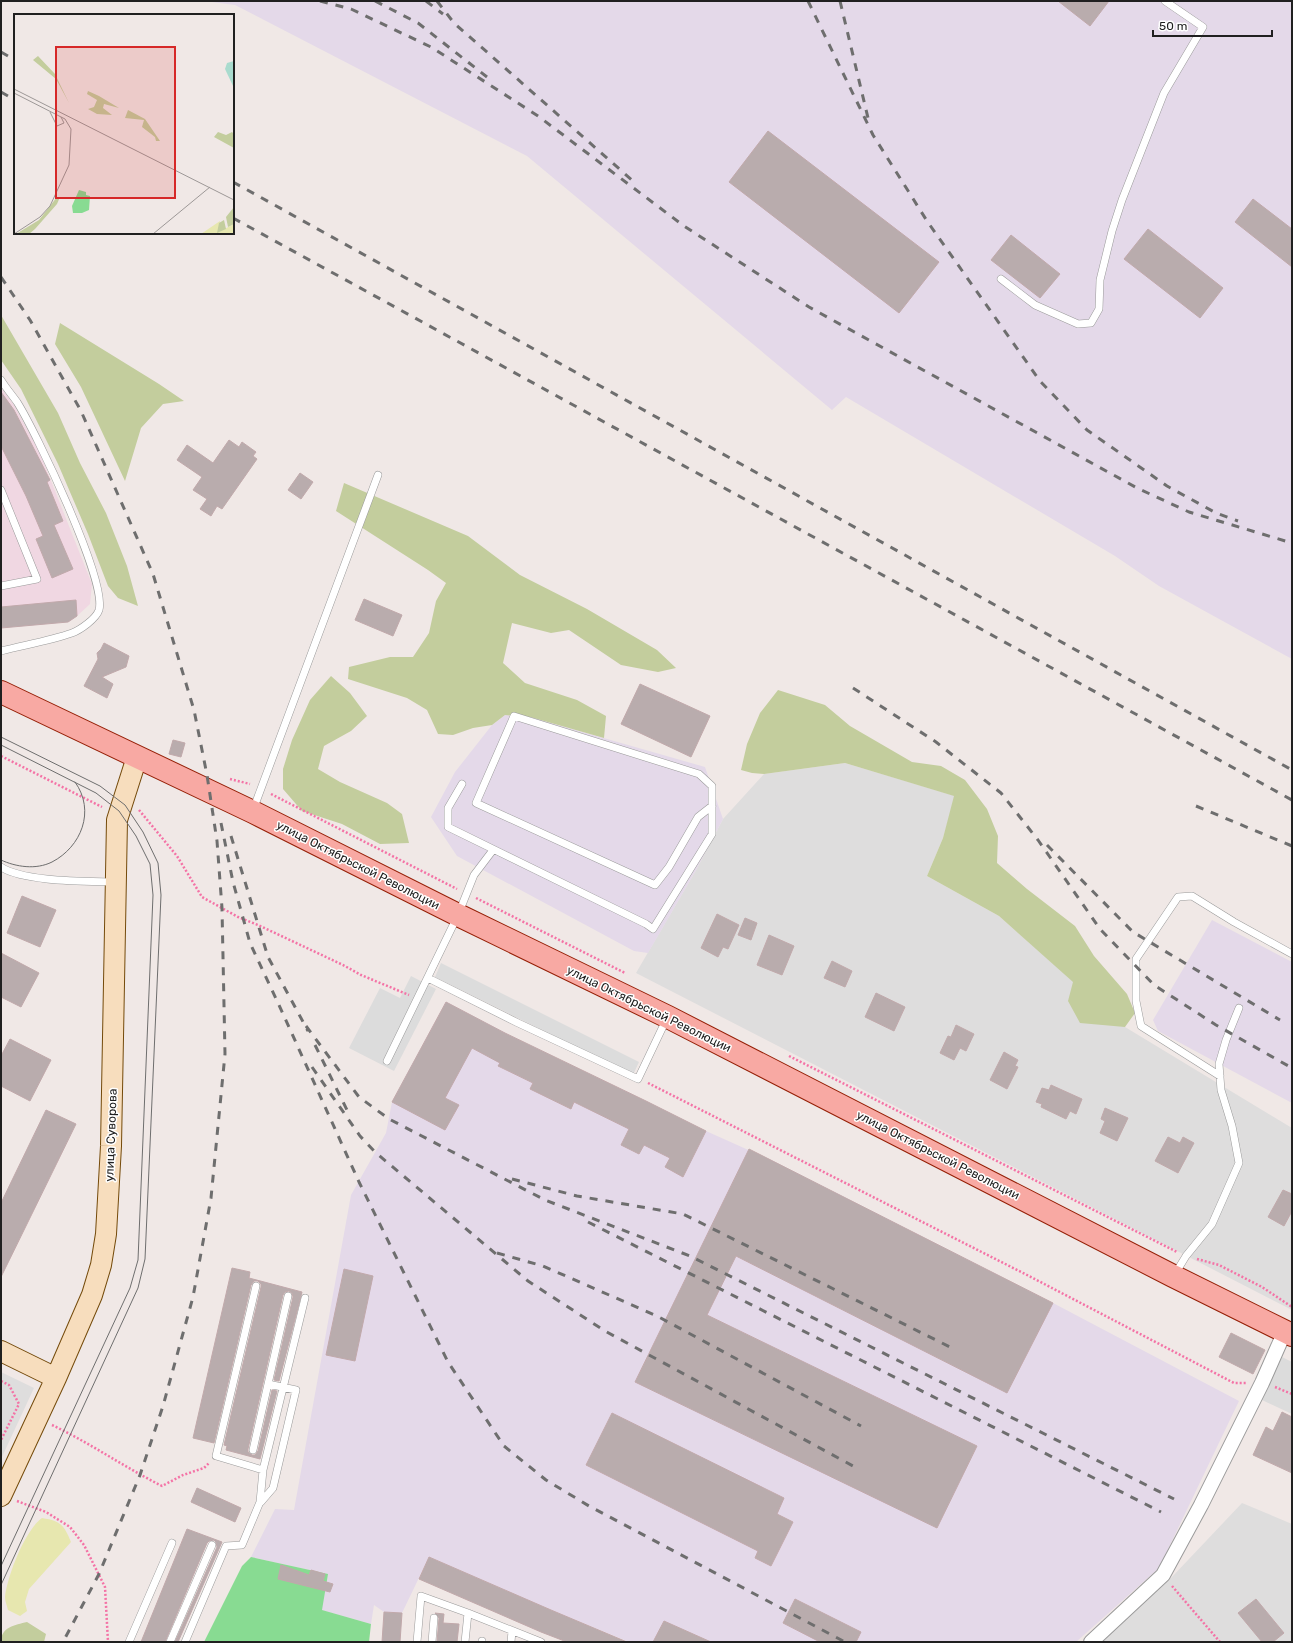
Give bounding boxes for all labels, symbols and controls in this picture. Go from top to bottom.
scale bar [1153,12,1272,38]
inset map [14,14,234,234]
text: 50 m [1159,19,1187,33]
street label: улица Октябрьской Революции [274,818,442,912]
street label: улица Октябрьской Революции [564,963,734,1055]
street label: улица Суворова [102,1088,120,1182]
street label: улица Октябрьской Революции [854,1108,1022,1202]

